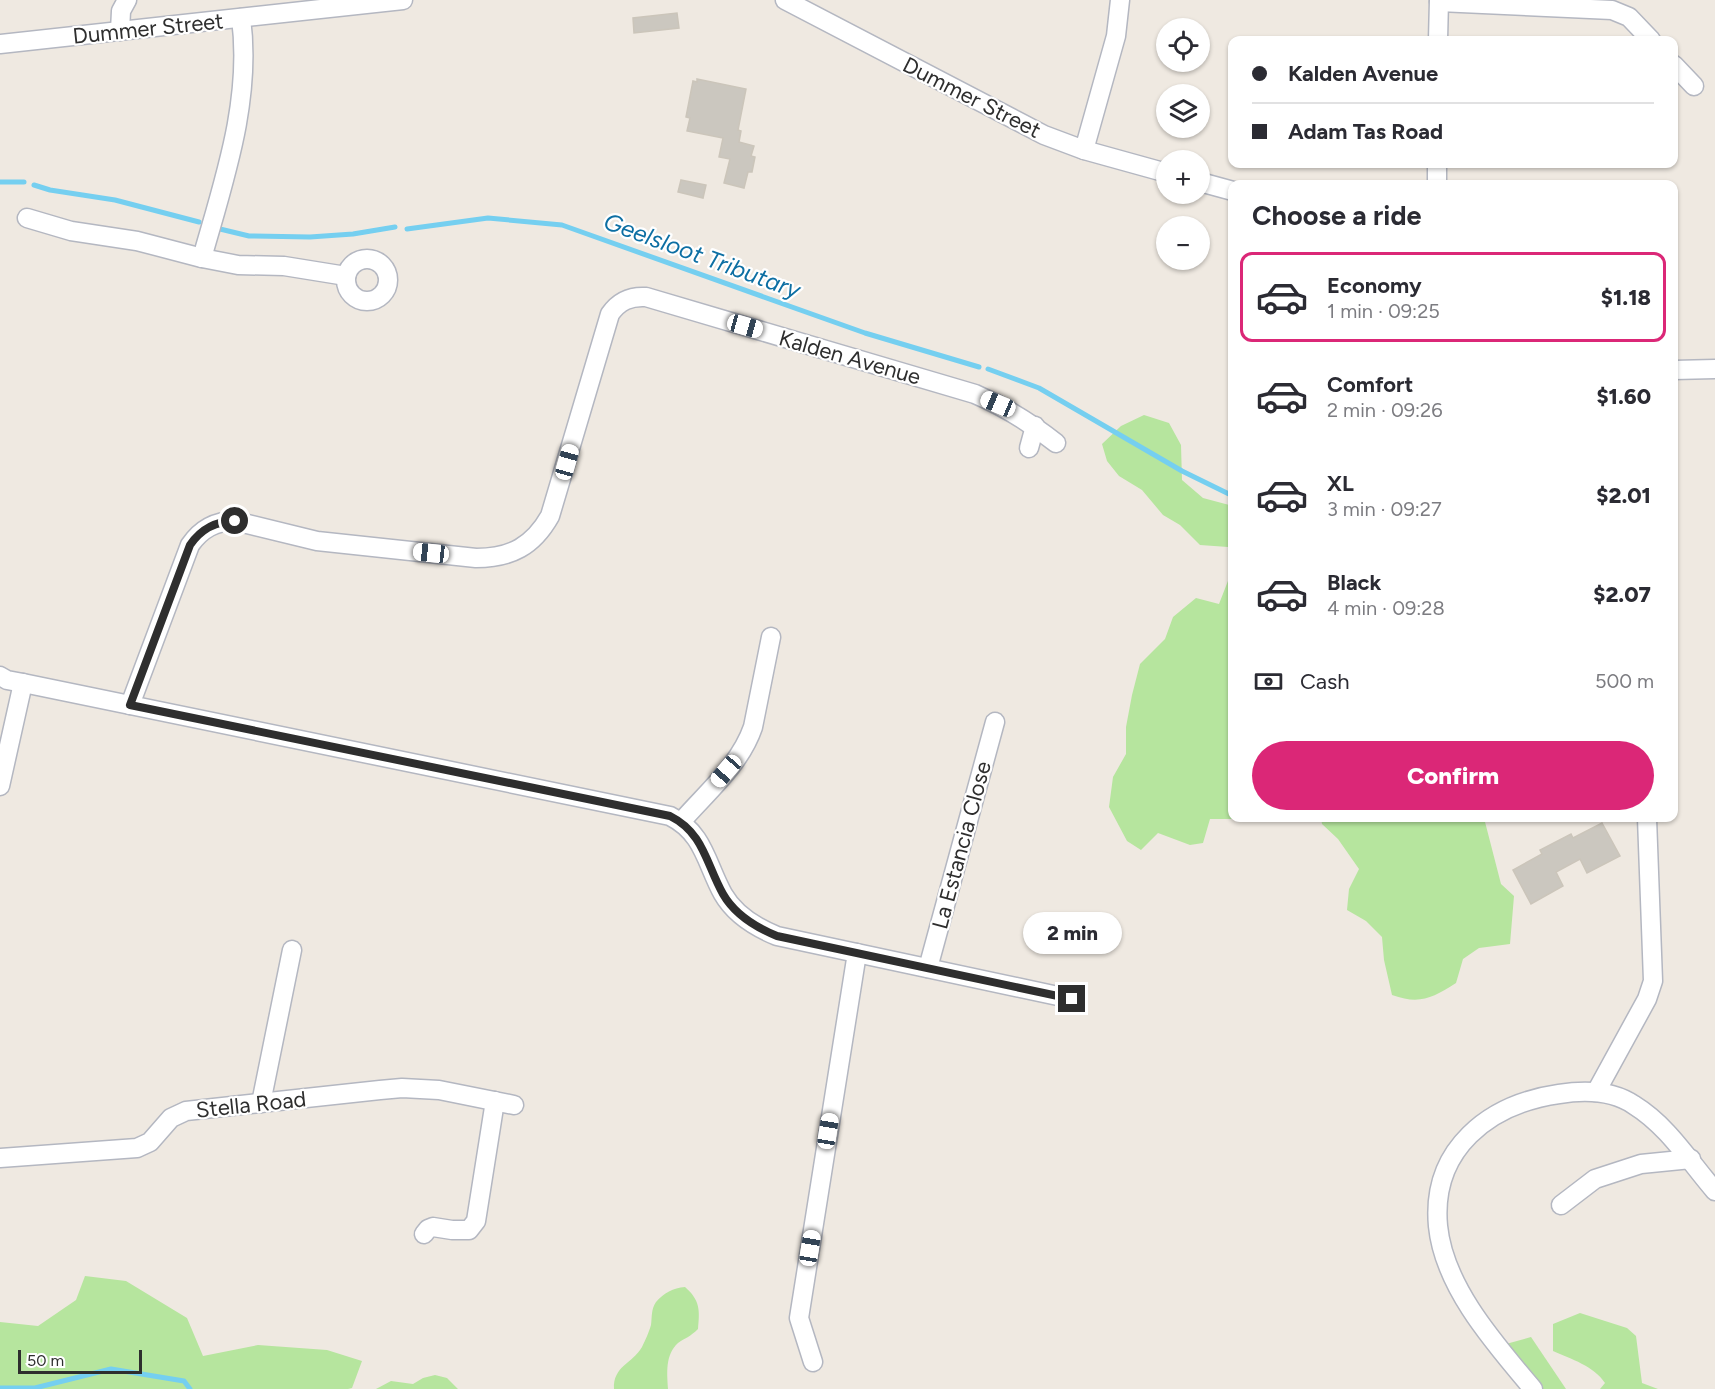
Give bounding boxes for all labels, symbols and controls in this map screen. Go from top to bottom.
street label: Dummer Street [71,7,225,50]
map controls [1156,18,1210,270]
button: locate [1156,18,1210,72]
street label: Dummer Street [898,51,1045,144]
text: Kalden Avenue [1288,60,1438,87]
button: layers [1156,84,1210,138]
text: Adam Tas Road [1288,118,1443,145]
button: + [1156,150,1210,204]
text: Choose a ride [1252,199,1421,232]
water label: Geelsloot Tributary [600,207,806,305]
button: − [1156,216,1210,270]
icon: car [1255,270,1309,324]
text: Economy [1327,272,1422,299]
text: $1.18 [1601,284,1651,311]
text: 1 min · 09:25 [1327,299,1440,323]
car [725,312,765,340]
street label: Kalden Avenue [776,324,924,391]
icon: car [1255,369,1309,423]
text: Comfort [1327,371,1413,398]
text: $1.60 [1596,383,1651,410]
car [978,389,1018,419]
text: 2 min · 09:26 [1327,398,1443,422]
car [553,442,581,482]
icon: car [1255,468,1309,522]
text: XL [1327,470,1354,497]
text: $2.01 [1596,482,1651,509]
text: 3 min · 09:27 [1327,497,1442,521]
route start [221,507,248,534]
car [412,542,450,564]
icon: car [1255,567,1309,621]
text: Black [1327,569,1381,596]
text: $2.07 [1593,581,1651,608]
text: 4 min · 09:28 [1327,596,1445,620]
icon: cash [1252,665,1285,698]
text: Cash [1300,668,1350,695]
text: 500 m [1595,669,1654,693]
button: Confirm [1252,741,1654,810]
car [707,752,745,790]
street label: La Estancia Close [926,758,997,932]
callout: 2 min [1022,912,1122,954]
text: 2 min [1047,921,1098,945]
route end [1058,985,1085,1012]
street label: Stella Road [195,1085,308,1124]
car [816,1112,840,1150]
car [798,1229,822,1267]
scale bar [18,1347,142,1374]
text: 50 m [27,1351,64,1370]

